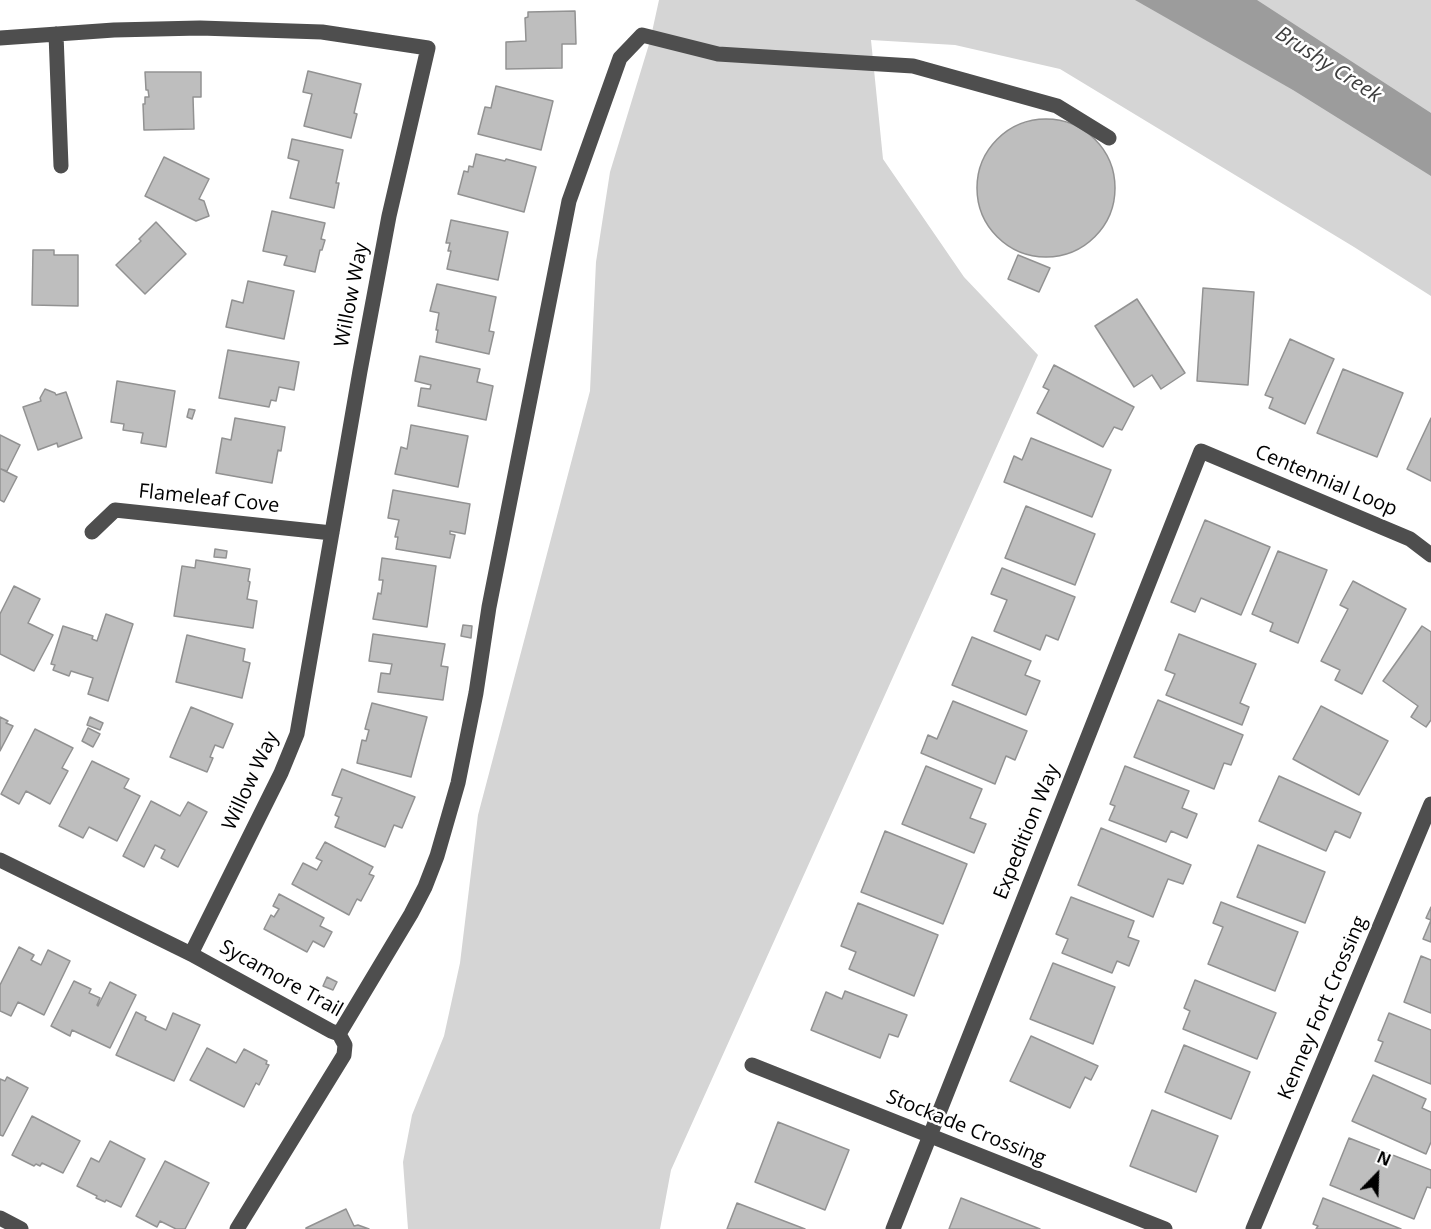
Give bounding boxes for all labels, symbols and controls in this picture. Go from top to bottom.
water label: Brushy Creek [1270,21,1386,109]
street label: Willow Way [330,241,374,349]
street label: Centennial Loop [1251,440,1401,522]
street label: Flameleaf Cove [137,480,281,518]
street label: Willow Way [218,728,284,834]
street label: Expedition Way [989,761,1065,903]
street label: Kenney Fort Crossing [1273,912,1373,1104]
street label: Sycamore Trail [215,935,347,1023]
street label: Stockade Crossing [883,1085,1049,1171]
north arrow [1347,1145,1407,1205]
text: N [1374,1146,1394,1171]

